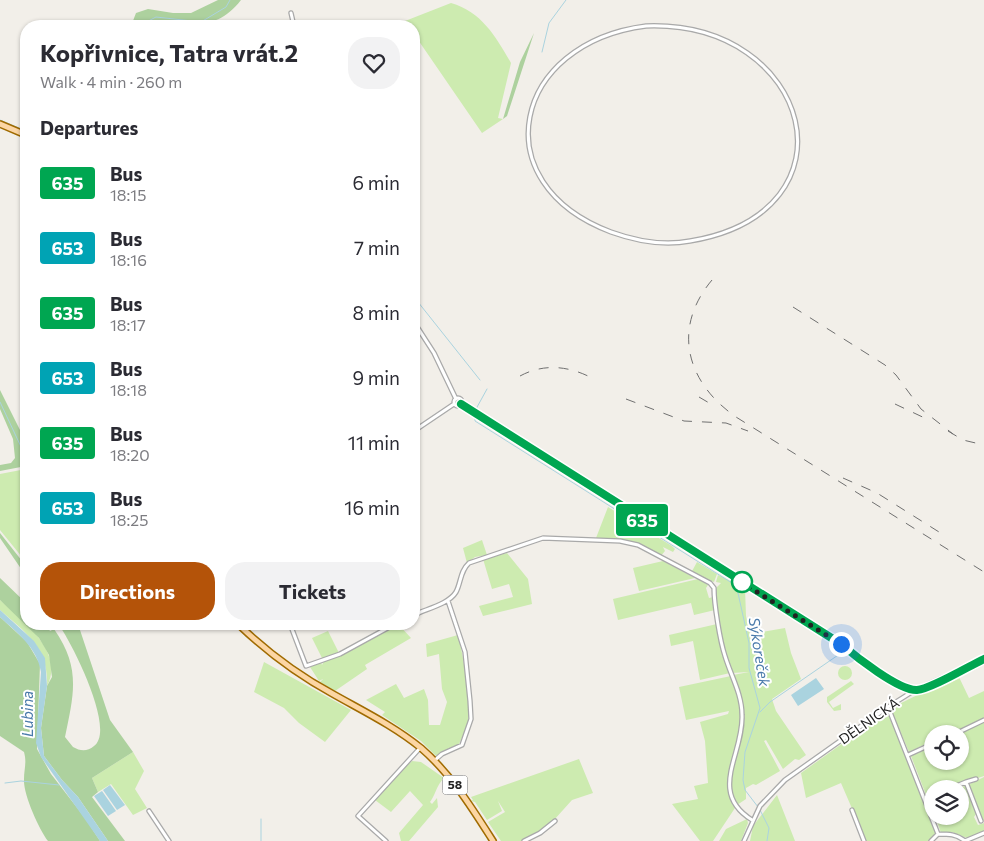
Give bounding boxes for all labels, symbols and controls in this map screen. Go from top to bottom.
button: heart [348,37,400,89]
text: Kopřivnice, Tatra vrát.2 [40,38,298,67]
text: Walk · 4 min · 260 m [40,72,182,91]
text: Departures [40,116,138,139]
text: Bus [110,162,142,185]
text: 6 min [352,171,400,194]
text: 635 [52,172,83,194]
text: 18:15 [110,185,146,204]
text: Bus [110,227,142,250]
text: 7 min [354,236,400,259]
text: 653 [51,237,84,259]
text: 18:16 [110,250,147,269]
text: Bus [110,292,142,315]
text: 8 min [352,301,400,324]
text: 635 [52,302,83,324]
text: 18:17 [110,315,146,334]
text: Bus [110,357,142,380]
text: 9 min [352,366,400,389]
text: 653 [51,367,84,389]
text: 18:18 [110,380,147,399]
text: Bus [110,422,142,445]
text: 11 min [348,431,400,454]
text: 635 [52,432,83,454]
text: 18:20 [110,445,150,464]
text: Bus [110,487,142,510]
text: 16 min [344,496,400,519]
text: 653 [51,497,84,519]
line badge: 635 [613,504,671,536]
text: 635 [626,509,658,531]
text: 18:25 [110,510,148,529]
button: Directions [40,562,215,620]
button: Tickets [225,562,400,620]
unlabelled marker [731,571,753,593]
water label: Sýkoreček [746,616,774,689]
your location [829,632,854,657]
water label: Lubina [18,691,36,737]
street label: DĚLNICKÁ [835,693,902,748]
map controls [924,725,969,825]
button: locate [924,725,969,770]
road number: 58 [442,776,468,794]
button: layers [924,780,969,825]

